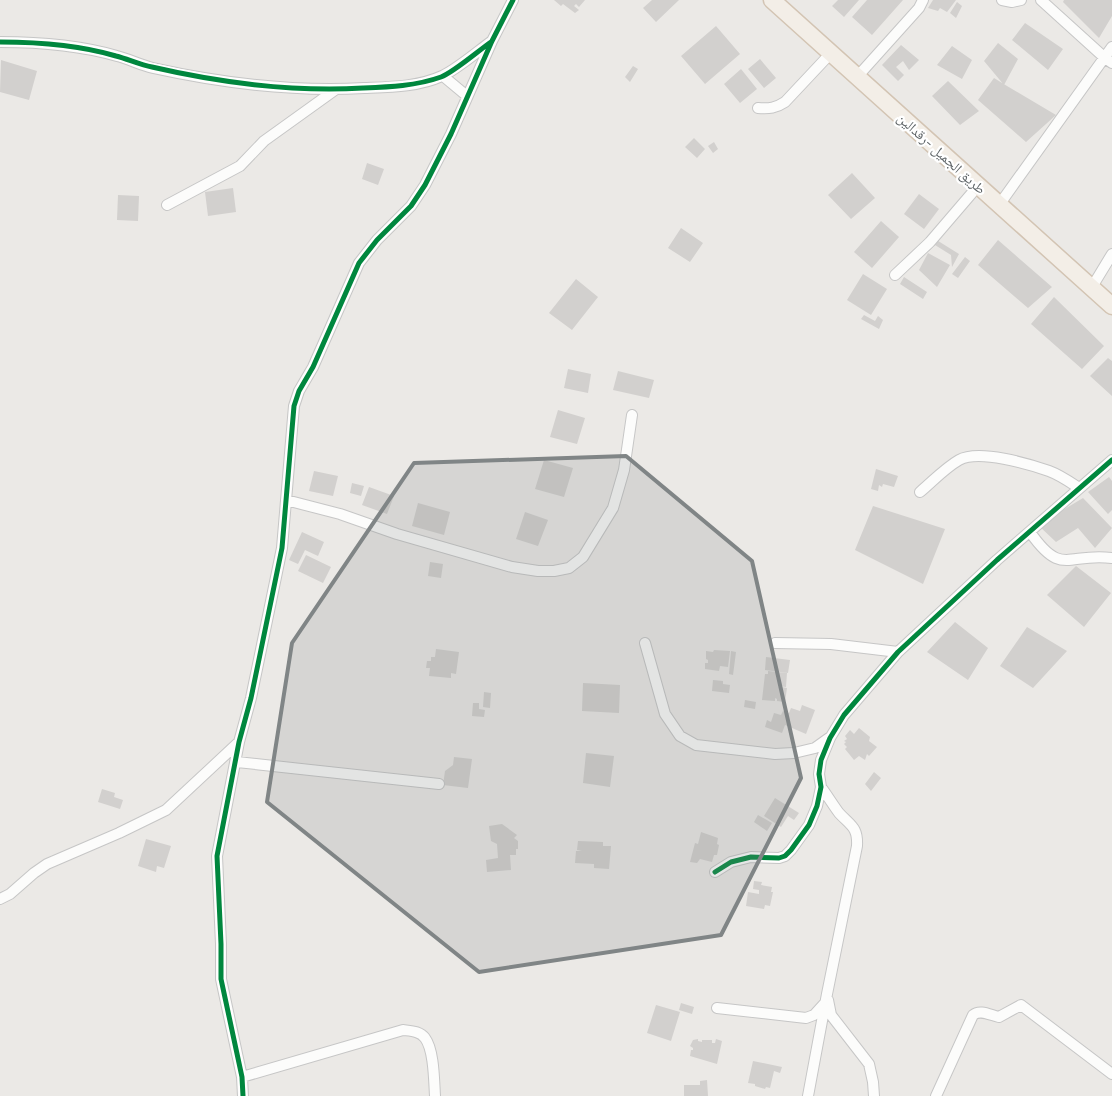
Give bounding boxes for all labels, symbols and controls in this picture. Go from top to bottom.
street label: طريق الجميل -رقدالين [893,107,991,199]

